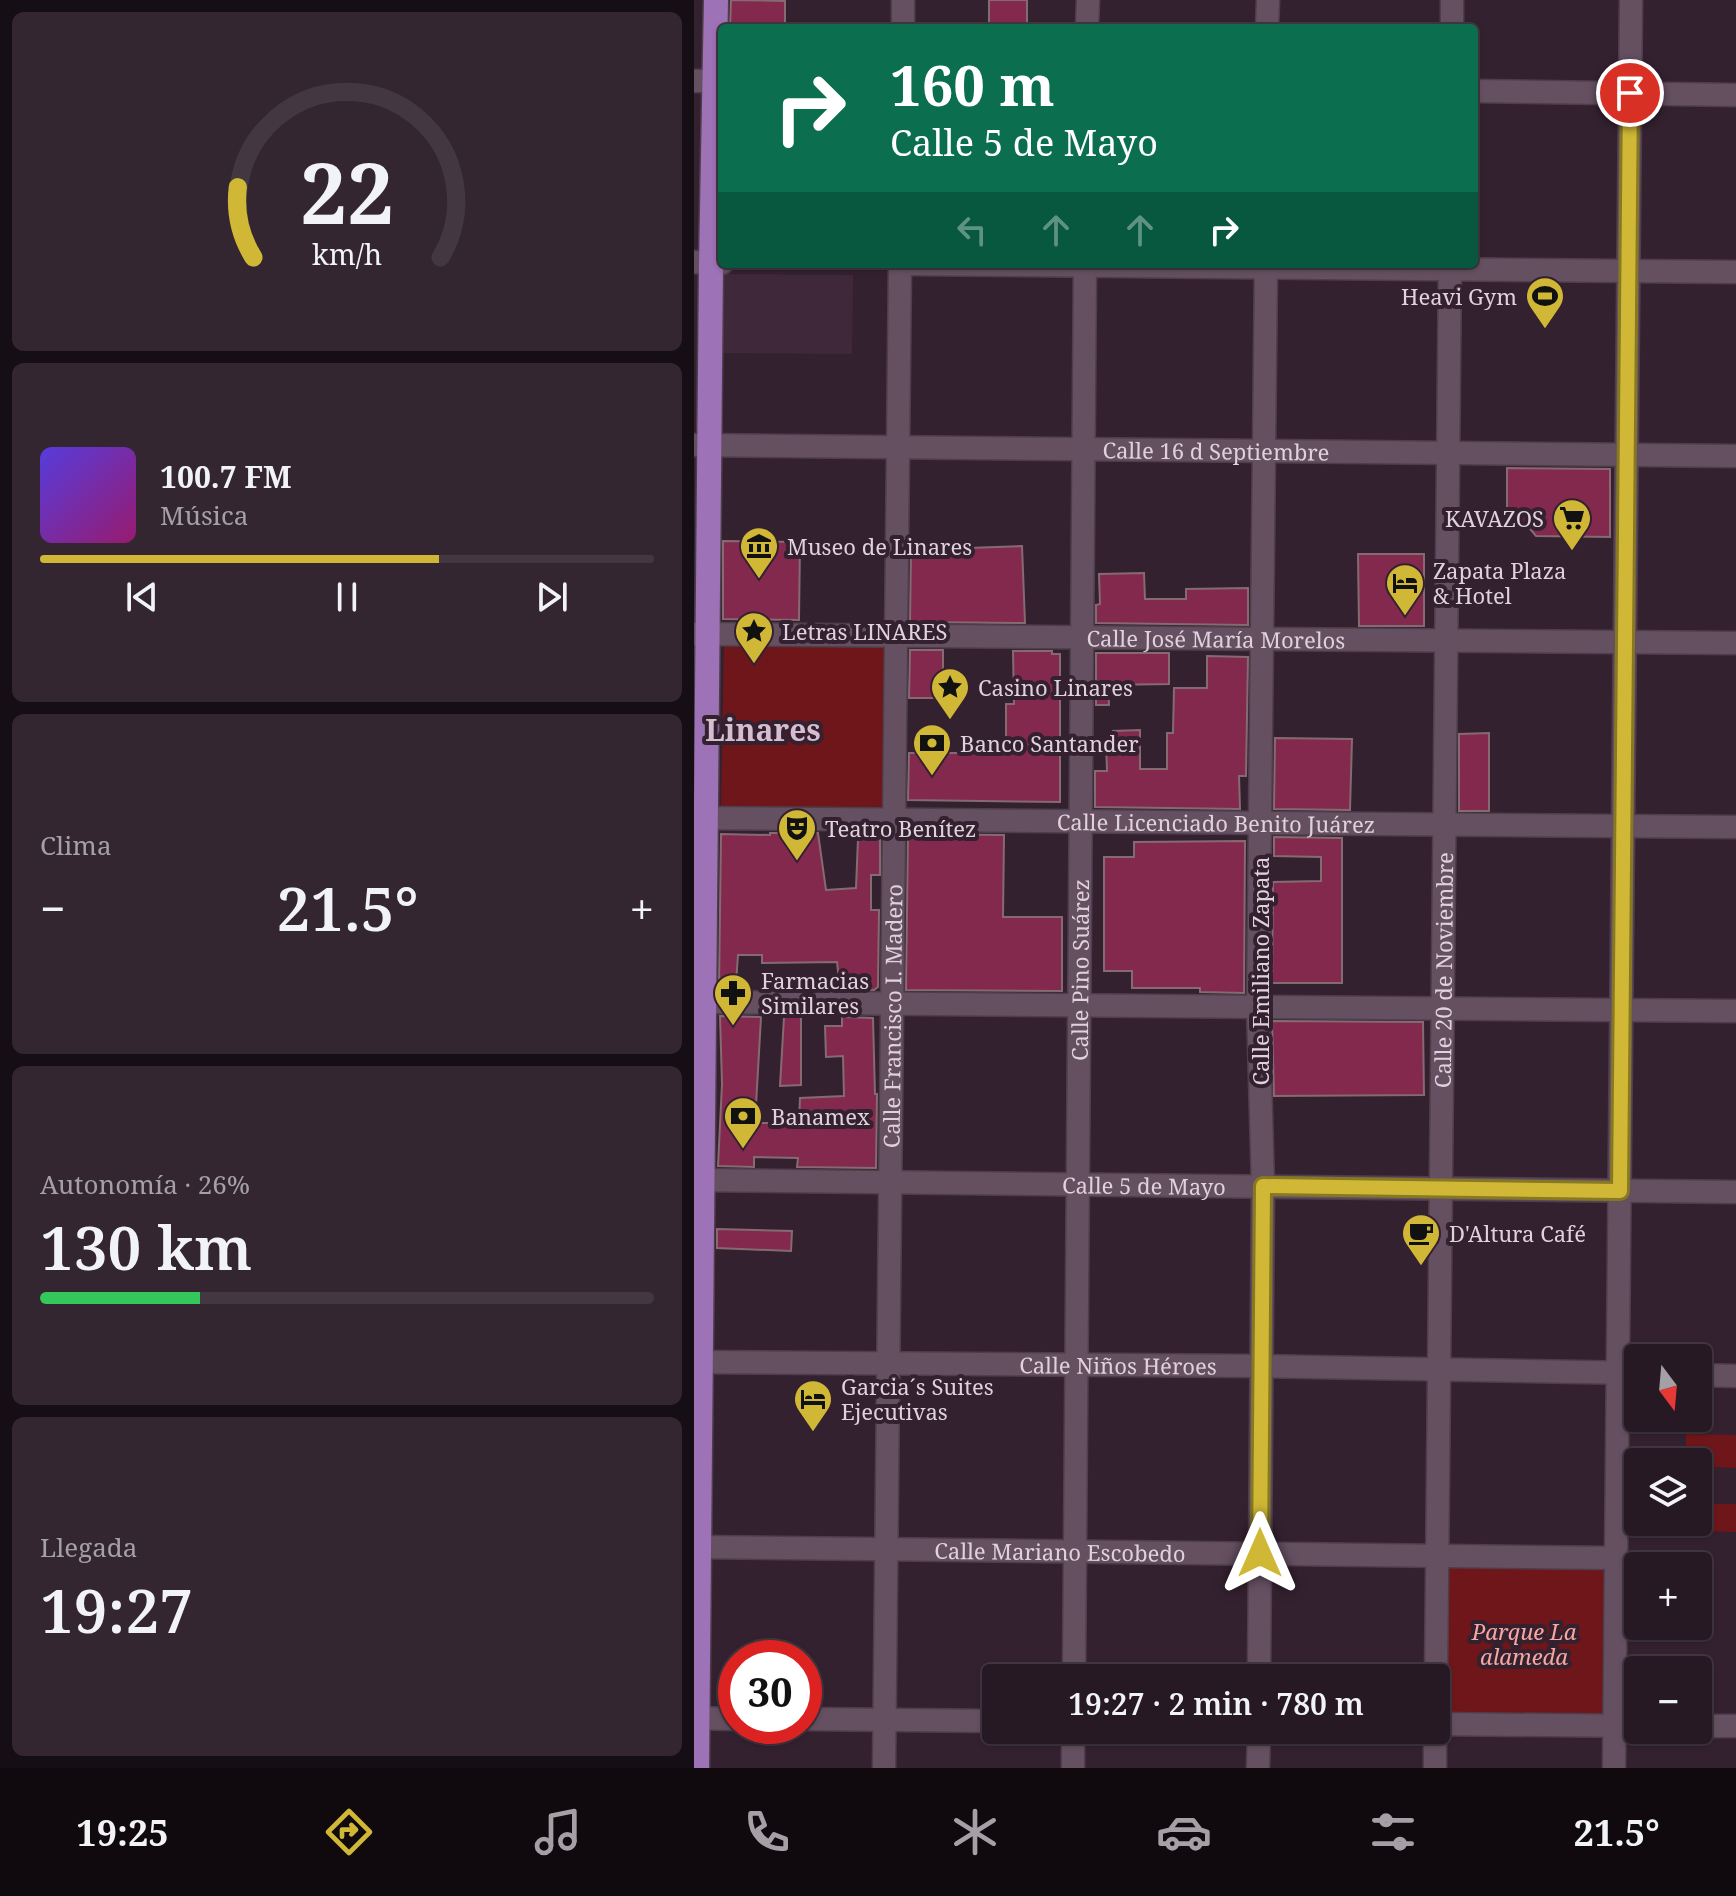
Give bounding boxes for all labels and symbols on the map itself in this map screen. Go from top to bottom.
pin [1596,59,1664,127]
sports icon: Heavi Gym [1524,275,1566,330]
place label: Heavi Gym [1401,281,1517,311]
street label: Calle 16 d Septiembre [1102,434,1330,467]
supermarket icon: KAVAZOS [1551,497,1593,552]
place label: KAVAZOS [1445,503,1544,533]
museum icon: Museo de Linares [738,525,780,580]
place label: Museo de Linares [787,531,972,561]
place label: Zapata Plaza & Hotel [1433,555,1566,610]
hotel icon: Zapata Plaza & Hotel [1384,562,1426,617]
place icon: Letras LINARES [733,610,775,665]
place label: Letras LINARES [782,616,947,646]
street label: Calle José María Morelos [1087,622,1345,655]
place icon: Casino Linares [929,666,971,721]
place label: Casino Linares [978,672,1133,702]
district label: Linares [705,709,821,750]
bank icon: Banco Santander [911,722,953,777]
place label: Banco Santander [960,728,1139,758]
street label: Calle Licenciado Benito Juárez [1057,806,1375,839]
theatre icon: Teatro Benítez [776,807,818,862]
place label: Teatro Benítez [825,813,976,843]
street label: Calle 20 de Noviembre [1427,852,1459,1088]
street label: Calle Emiliano Zapata [1245,857,1275,1085]
street label: Calle Pino Suárez [1064,879,1095,1061]
street label: Calle Francisco I. Madero [876,884,908,1148]
place label: Farmacias Similares [761,965,869,1020]
pharmacy icon: Farmacias Similares [712,972,754,1027]
bank icon: Banamex [722,1095,764,1150]
place label: Banamex [771,1101,870,1131]
street label: Calle 5 de Mayo [1062,1169,1226,1201]
cafe icon: D'Altura Café [1400,1212,1442,1267]
place label: D'Altura Café [1449,1218,1586,1248]
north arrow [1624,1344,1712,1432]
street label: Calle Niños Héroes [1019,1349,1217,1381]
place label: Garcia´s Suites Ejecutivas [841,1371,994,1426]
hotel icon: Garcia´s Suites Ejecutivas [792,1378,834,1433]
position arrow [1218,1511,1302,1595]
street label: Calle Mariano Escobedo [934,1535,1186,1568]
park label: Parque La alameda [1471,1616,1577,1671]
speed limit sign: 30 [718,1640,822,1744]

